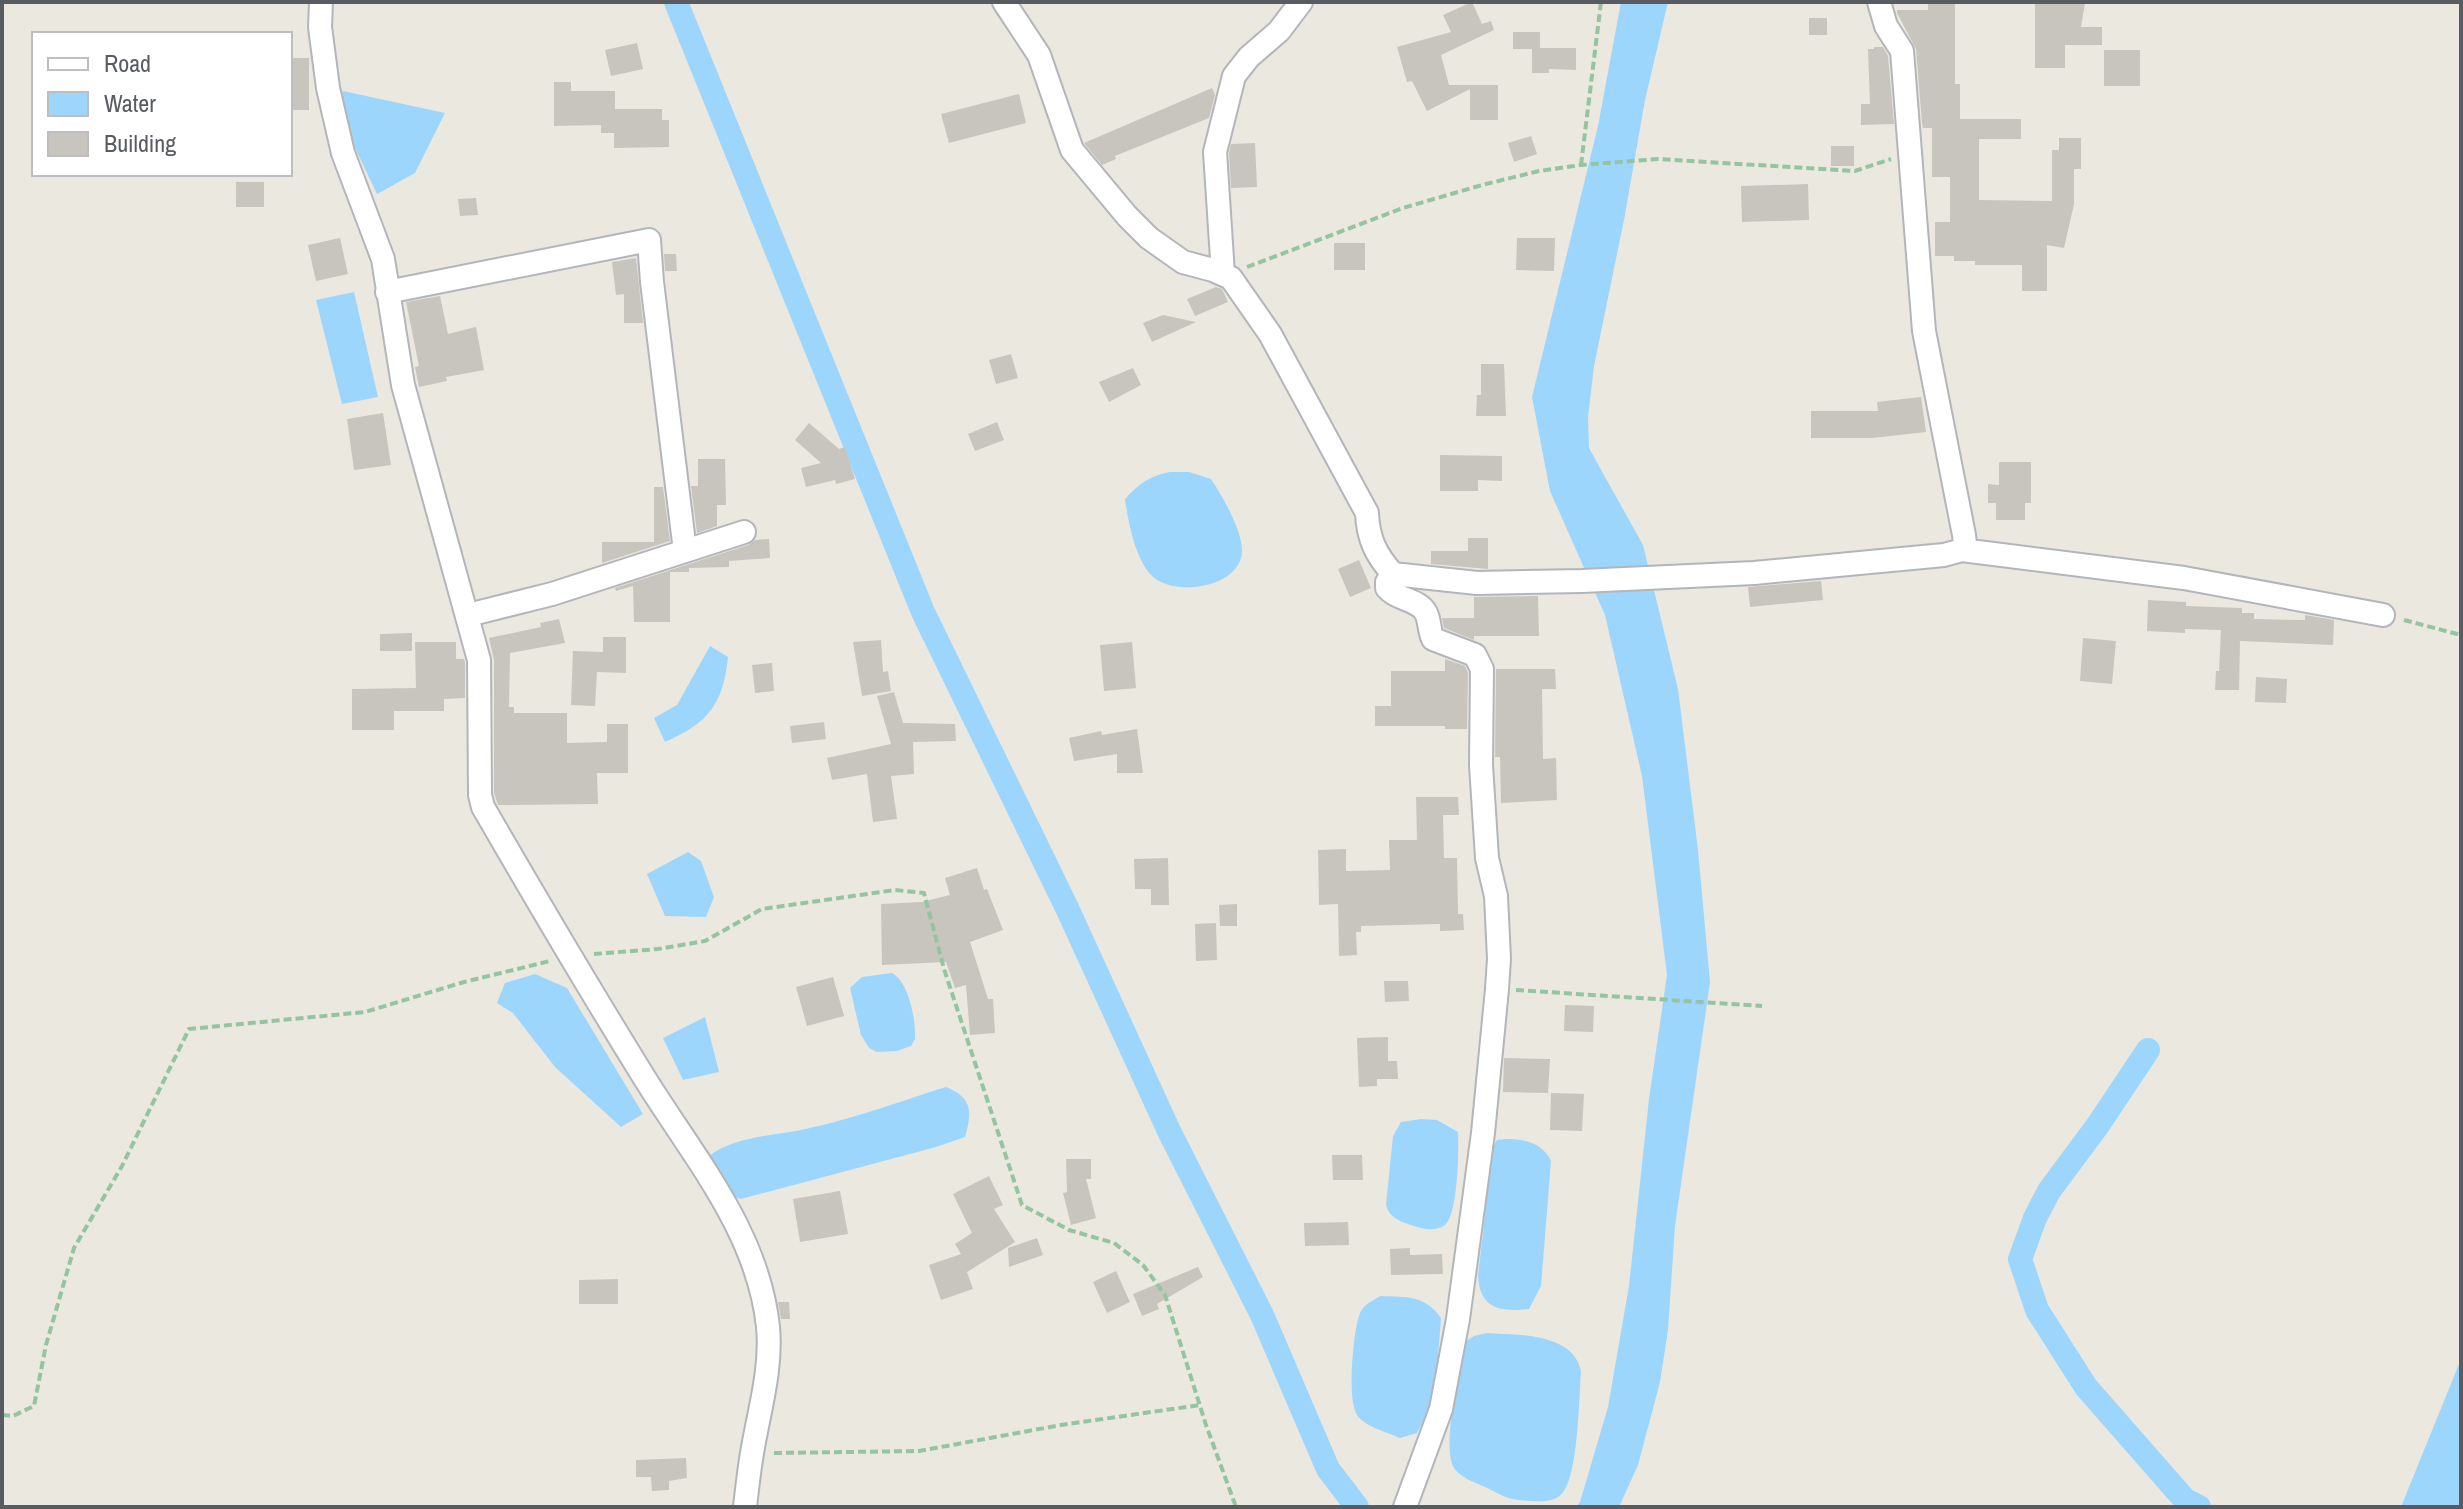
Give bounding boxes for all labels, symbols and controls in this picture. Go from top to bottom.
legend [32,32,292,176]
text: Road [104,47,151,79]
text: Water [104,87,156,119]
text: Building [104,127,176,159]

